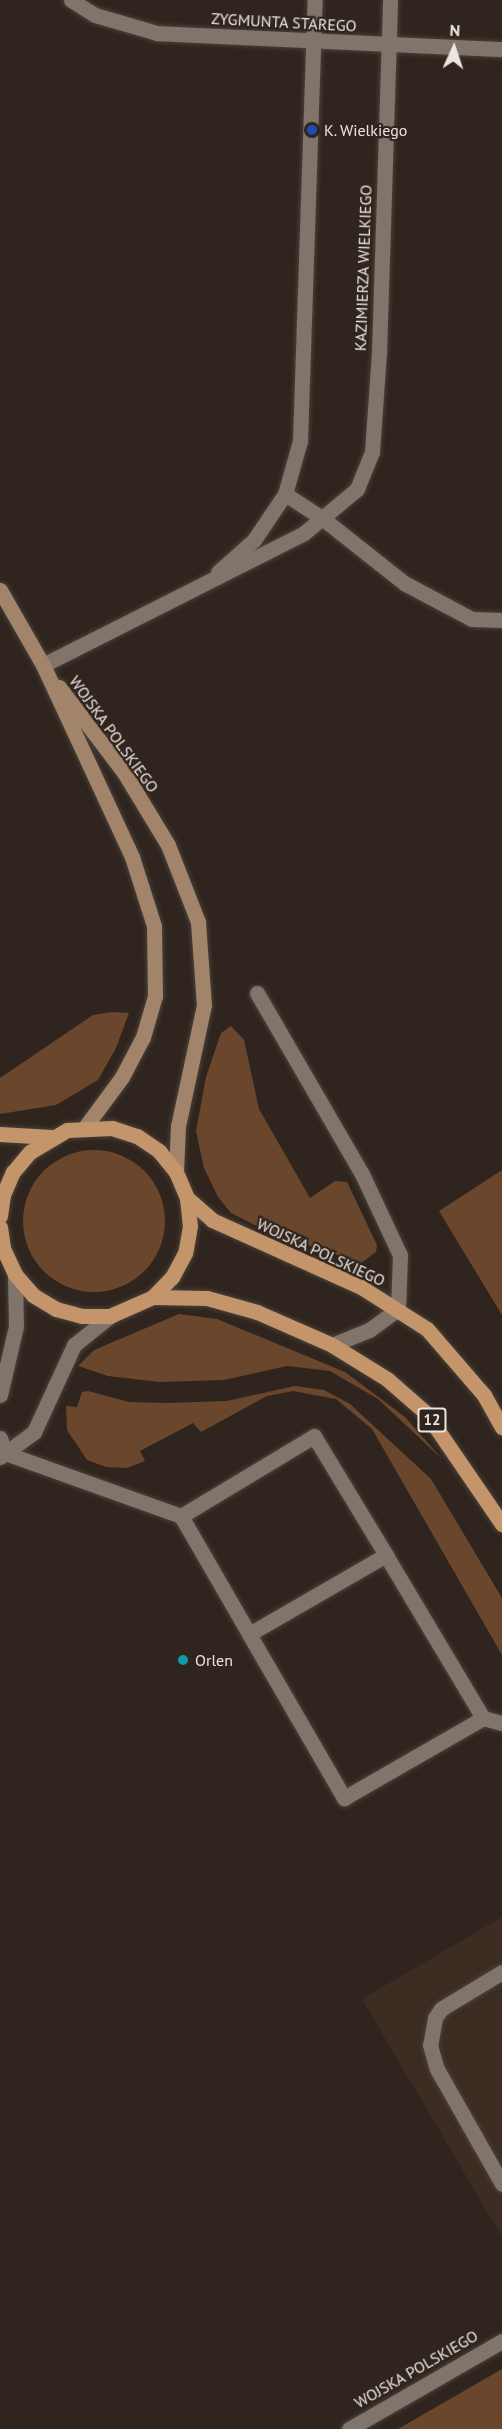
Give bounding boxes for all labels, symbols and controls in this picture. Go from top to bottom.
street label: ZYGMUNTA STAREGO [211,9,357,35]
north arrow [424,18,484,78]
text: N [449,20,461,40]
place label: K. Wielkiego [324,120,409,140]
marker: K. Wielkiego [305,123,319,137]
street label: KAZIMIERZA WIELKIEGO [350,184,376,352]
street label: WOJSKA POLSKIEGO [65,672,163,796]
street label: WOJSKA POLSKIEGO [253,1214,389,1290]
road number: 12 [417,1408,447,1432]
place label: Orlen [195,1650,233,1670]
marker: Orlen [176,1653,190,1667]
street label: WOJSKA POLSKIEGO [351,2326,481,2412]

